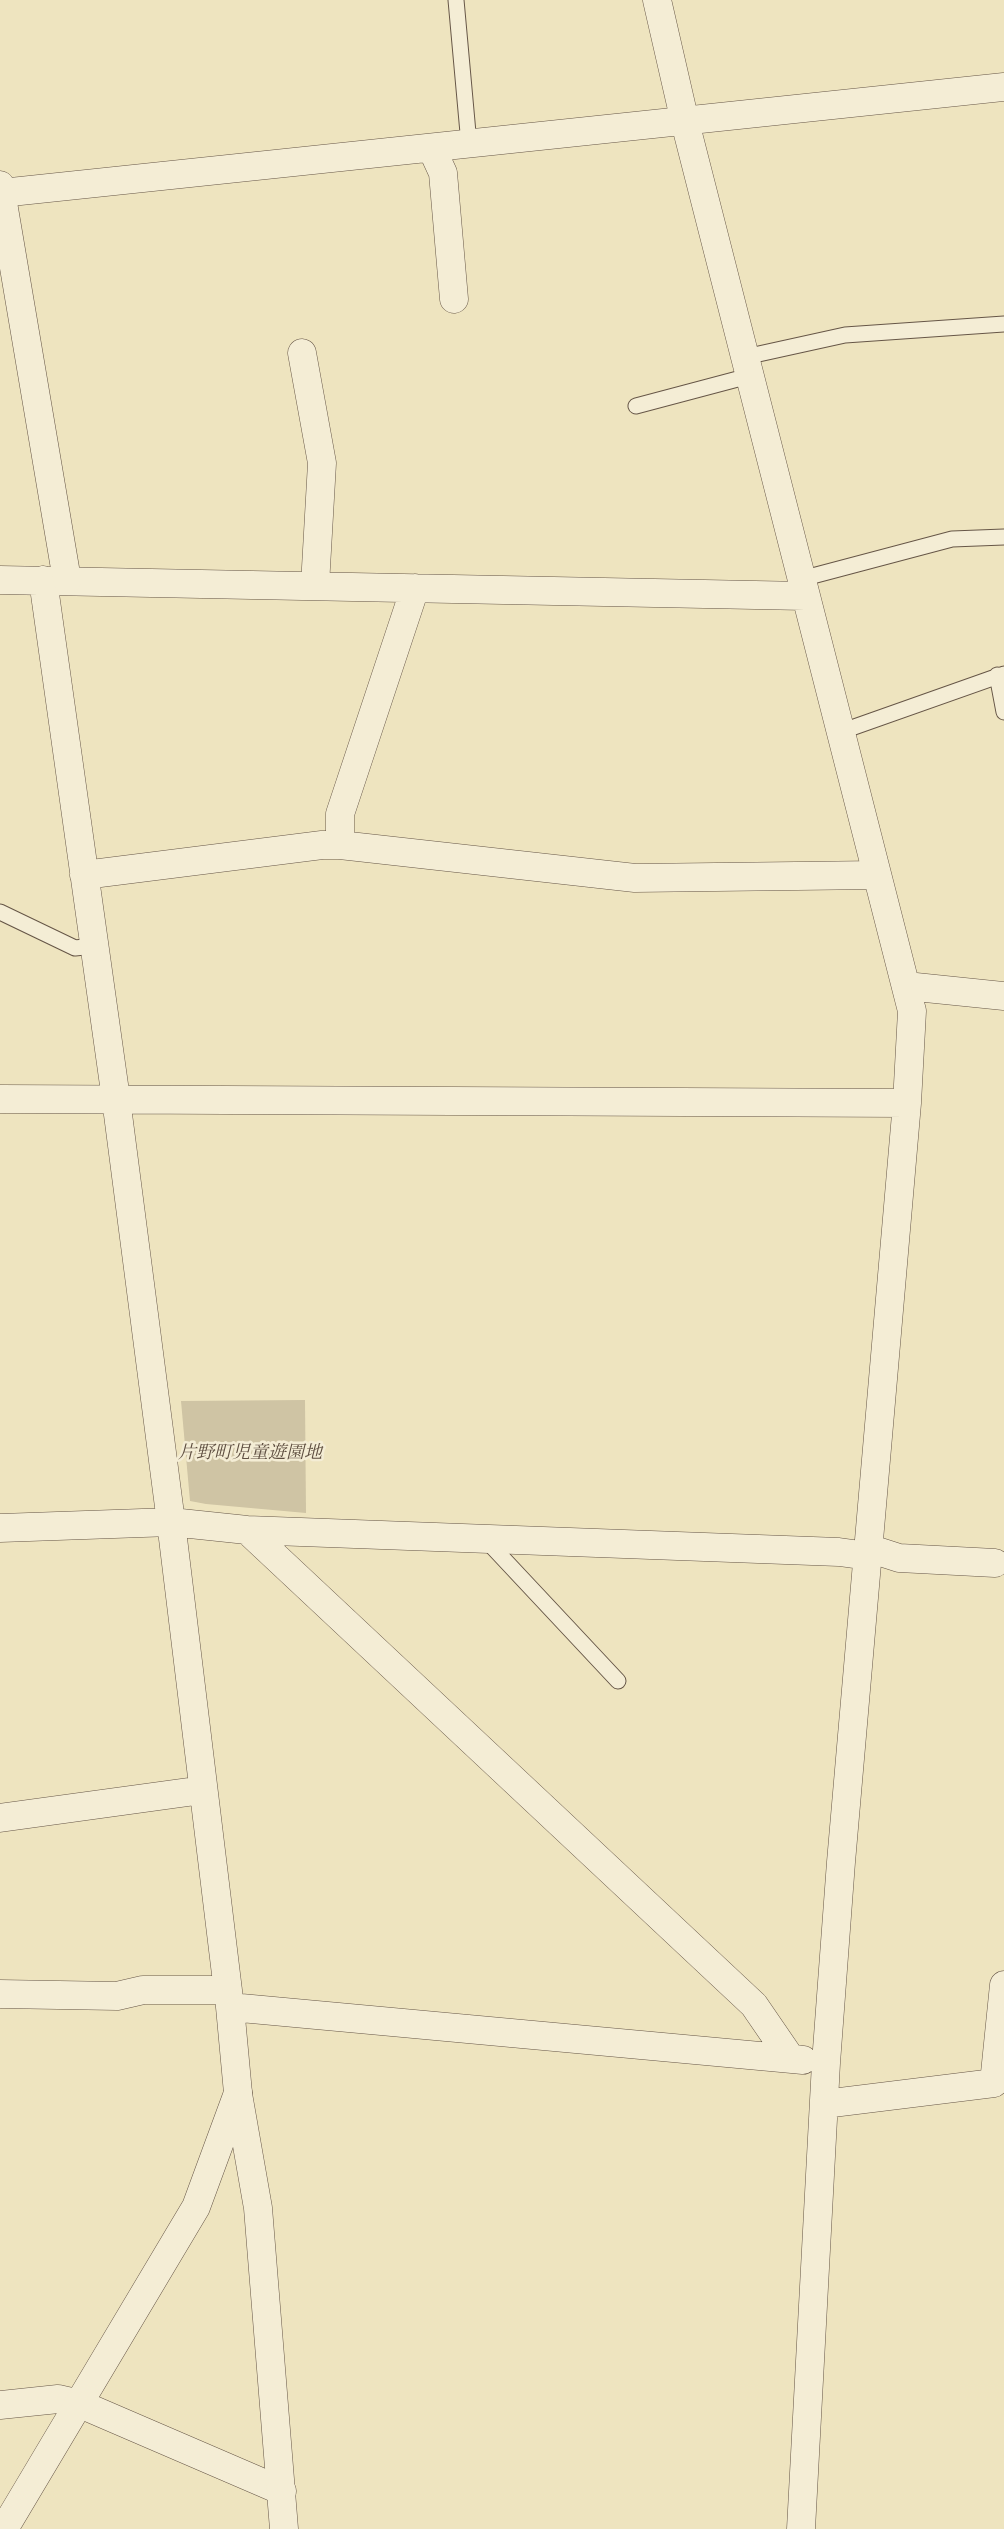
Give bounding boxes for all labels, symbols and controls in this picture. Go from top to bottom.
park label: 片野町児童遊園地 [178,1443,322,1465]

